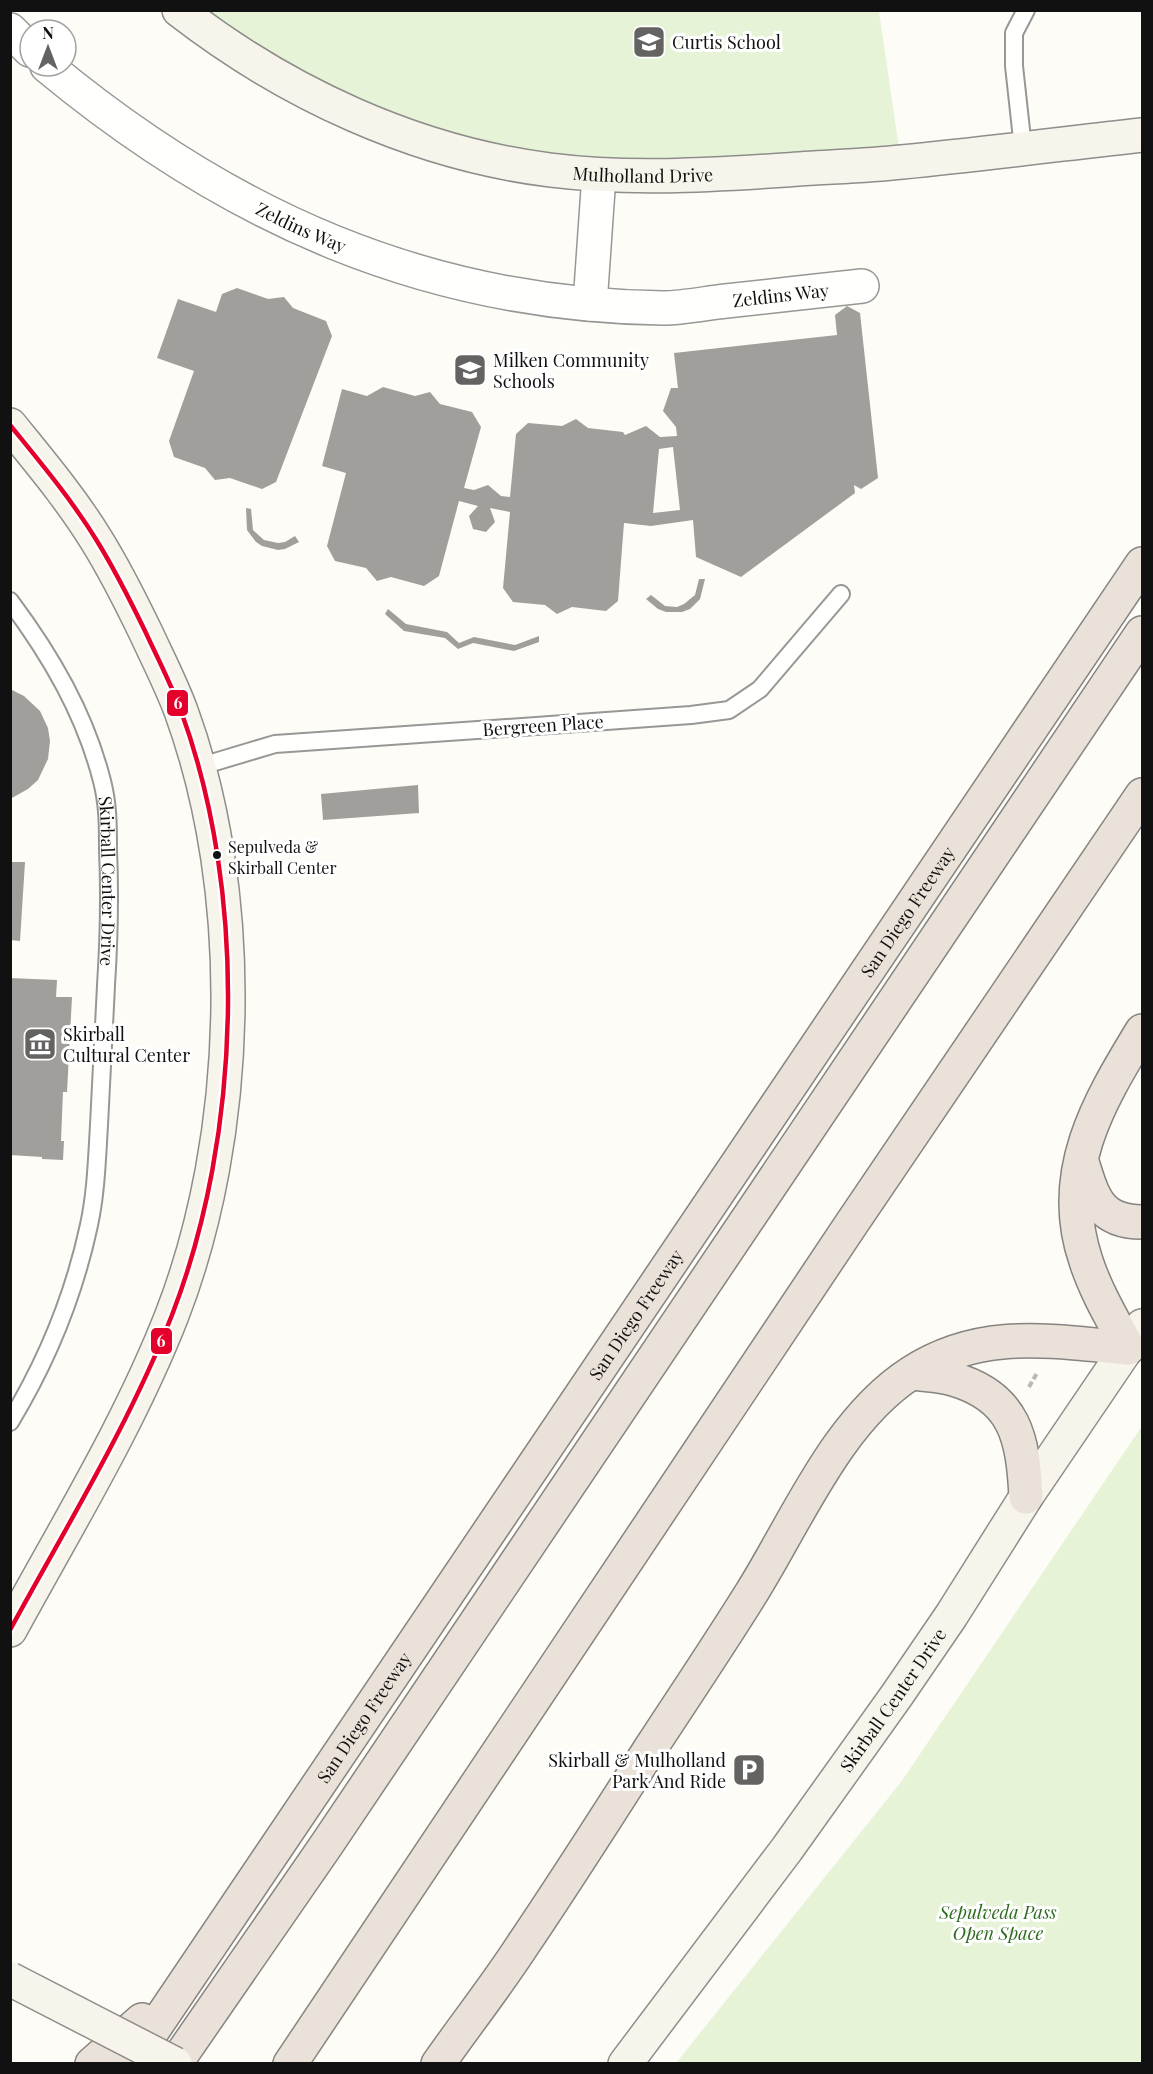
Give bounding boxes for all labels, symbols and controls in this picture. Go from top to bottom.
north arrow [18,18,78,78]
text: N [42,22,54,43]
school or university icon: Curtis School [631,24,667,60]
place label: Curtis School [672,30,781,54]
street label: Mulholland Drive [572,161,714,188]
street label: Zeldins Way [252,196,350,258]
street label: Zeldins Way [731,278,830,312]
place label: Milken Community Schools [493,348,649,393]
school or university icon: Milken Community Schools [452,352,488,388]
line badge: 6 [166,689,189,717]
text: 6 [174,692,183,713]
street label: Bergreen Place [482,709,604,741]
street label: Skirball Center Drive [93,794,121,967]
place label: Sepulveda & Skirball Center [228,836,337,878]
street label: San Diego Freeway [855,842,960,982]
marker: Sepulveda & Skirball Center [211,849,223,861]
place label: Skirball Cultural Center [63,1022,190,1067]
museum icon: Skirball Cultural Center [22,1026,58,1062]
street label: San Diego Freeway [583,1245,688,1385]
line badge: 6 [150,1327,173,1355]
text: 6 [157,1330,166,1351]
street label: Skirball Center Drive [834,1623,951,1777]
street label: San Diego Freeway [311,1647,416,1788]
place label: Skirball & Mulholland Park And Ride [548,1748,727,1793]
parking icon: Skirball & Mulholland Park And Ride [731,1752,767,1788]
park label: Sepulveda Pass Open Space [938,1900,1057,1945]

